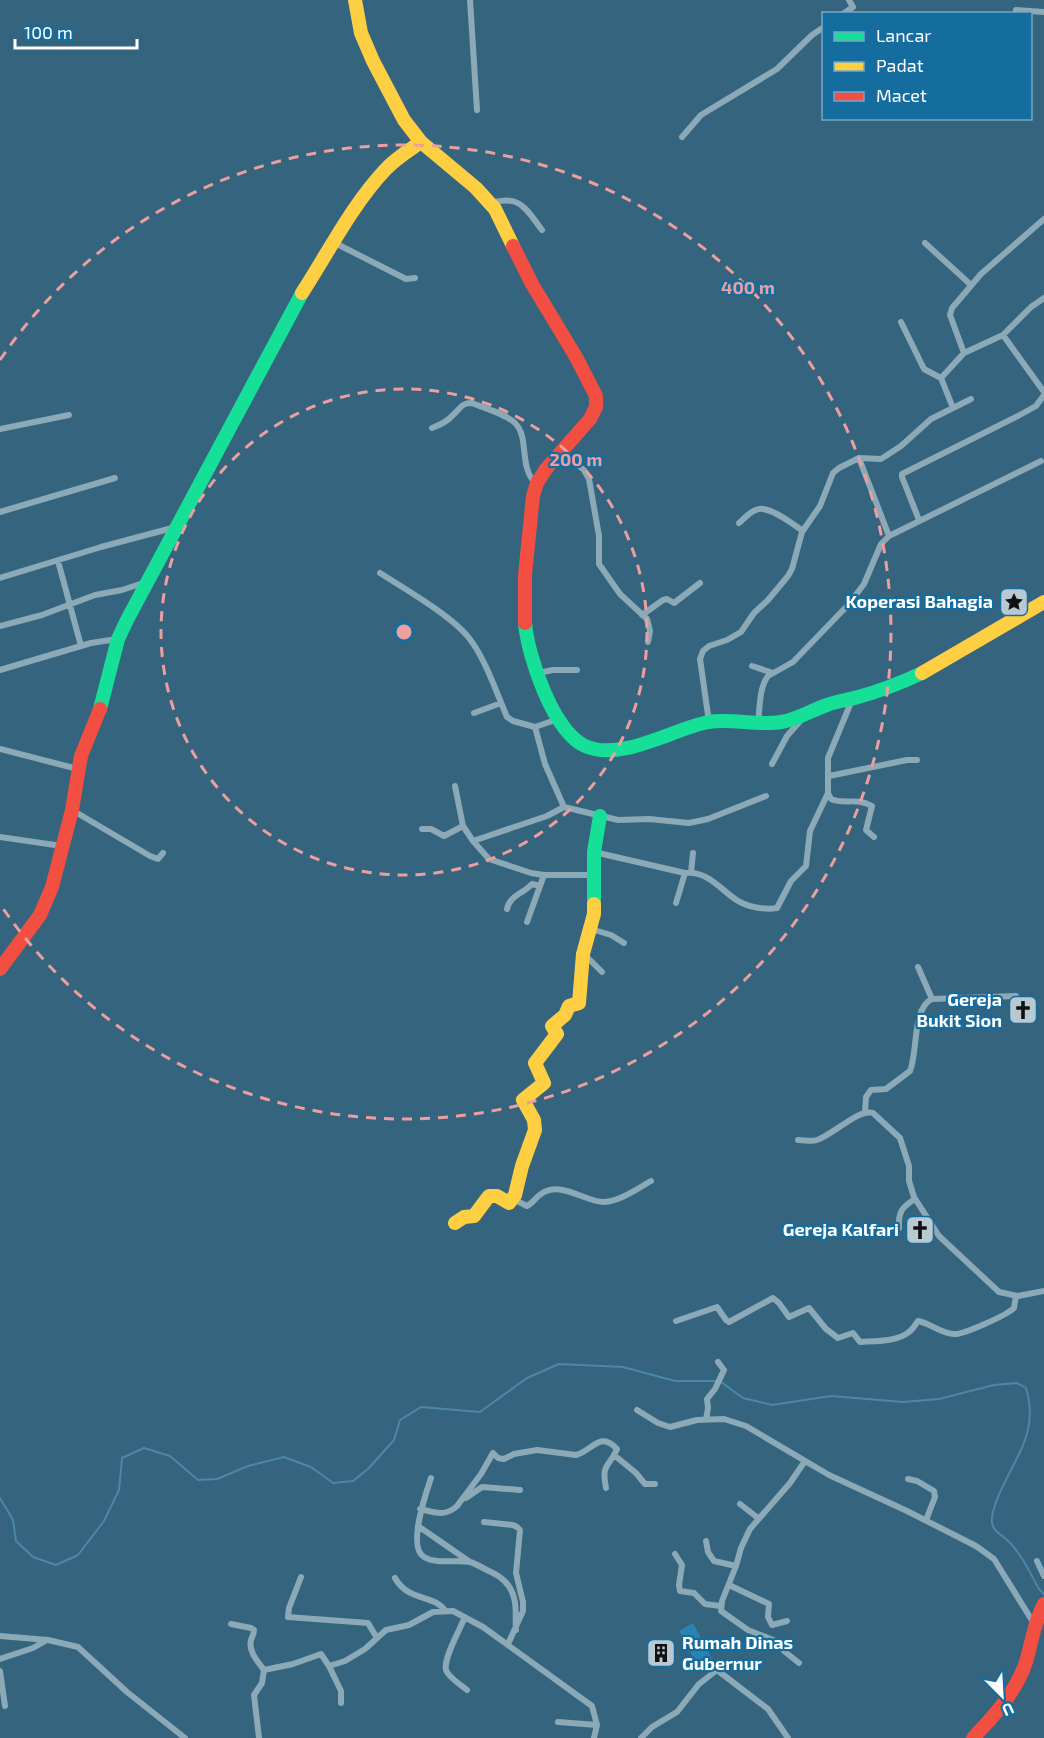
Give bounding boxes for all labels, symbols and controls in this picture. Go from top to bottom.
scale bar [15,12,136,50]
legend [822,12,1032,120]
text: 100 m [24,21,73,43]
text: Lancar [876,24,932,46]
text: Padat [876,54,924,76]
text: Macet [876,84,927,106]
text: 400 m [721,276,775,298]
text: 200 m [550,448,602,470]
place icon: Koperasi Bahagia [998,586,1030,618]
place label: Koperasi Bahagia [845,590,993,612]
centre of rings [394,622,414,642]
place label: Gereja Bukit Sion [917,988,1002,1031]
church icon: Gereja Bukit Sion [1007,994,1039,1026]
church icon: Gereja Kalfari [904,1214,936,1246]
place label: Gereja Kalfari [783,1218,899,1240]
place label: Rumah Dinas Gubernur [682,1631,793,1674]
building icon: Rumah Dinas Gubernur [645,1637,677,1669]
north arrow [972,1666,1032,1726]
text: U [999,1699,1017,1721]

